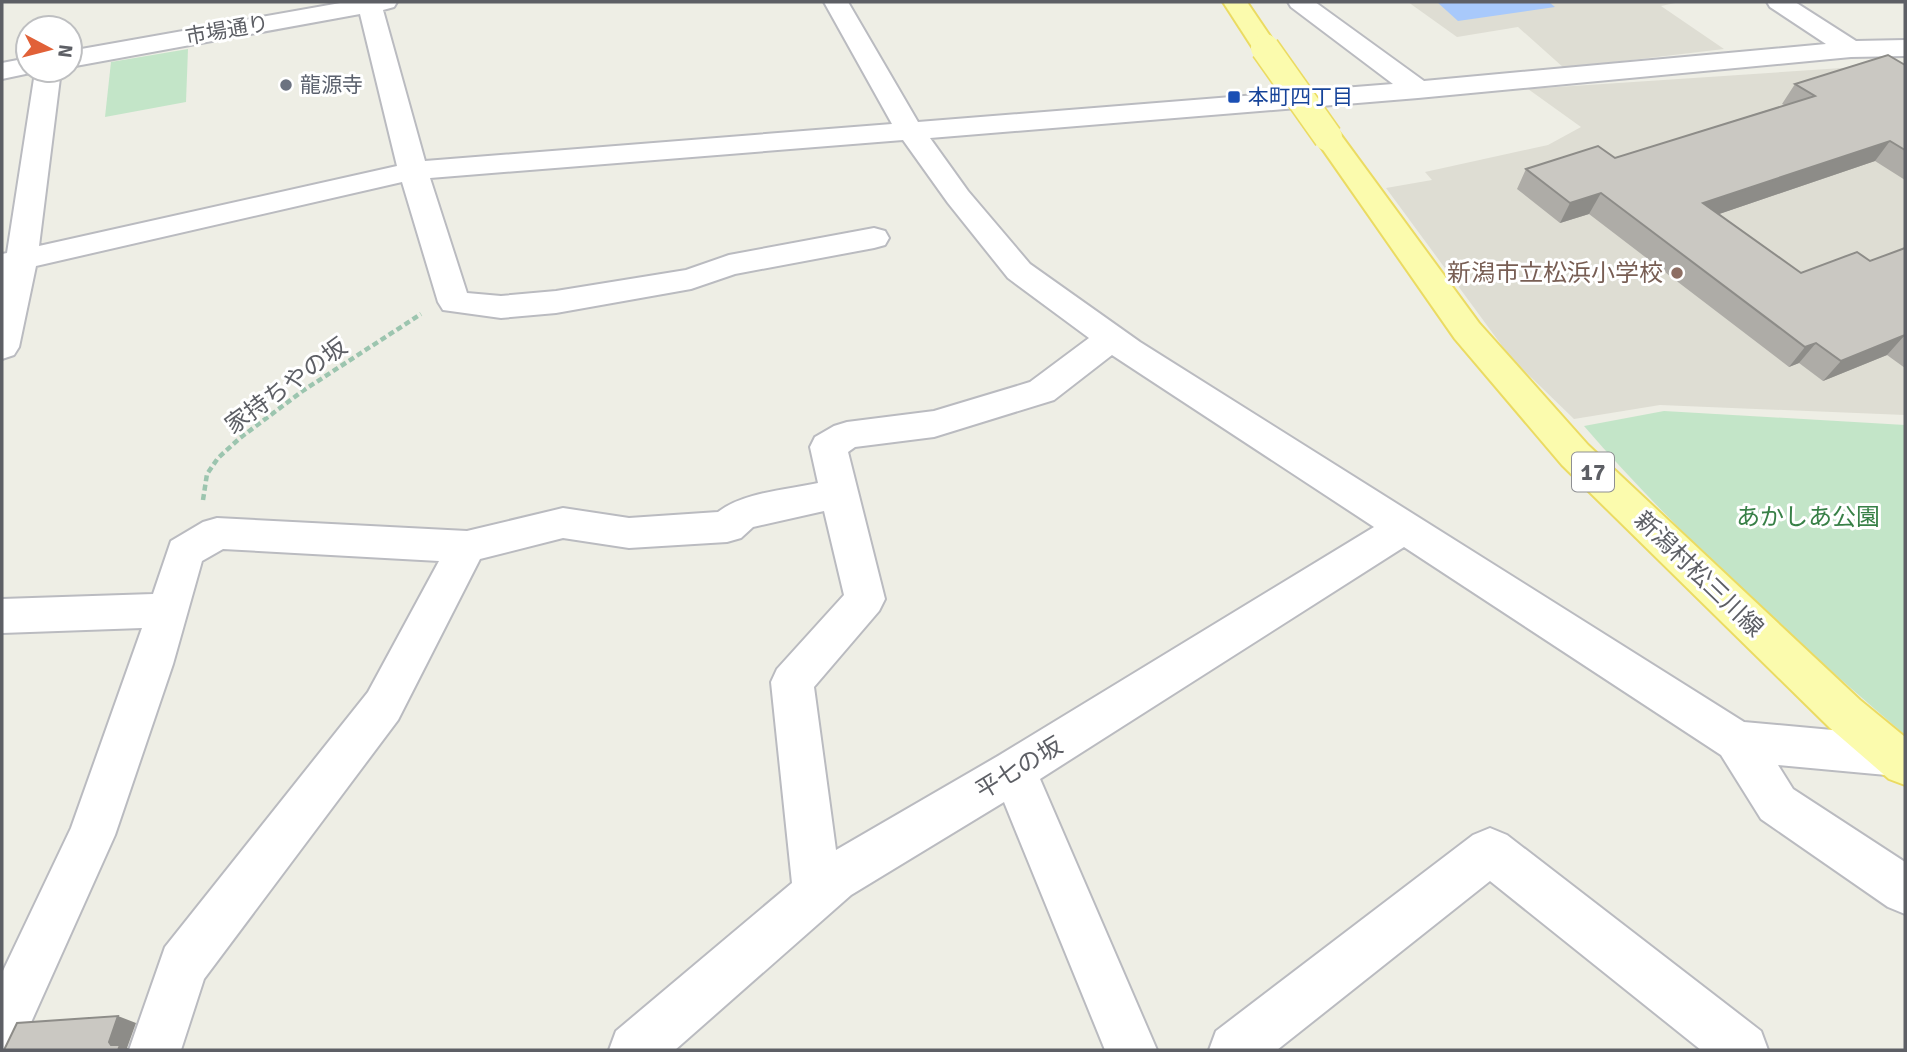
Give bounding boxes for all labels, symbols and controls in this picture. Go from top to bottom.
street label: 市場通り [183,10,271,50]
north arrow [14,14,84,84]
text: N [52,43,78,59]
place label: 龍源寺 [300,72,363,98]
marker: 龍源寺 [278,77,294,93]
place label: 本町四丁目 [1248,84,1353,110]
marker: 本町四丁目 [1226,89,1242,105]
place label: 新潟市立松浜小学校 [1447,258,1663,288]
marker: 新潟市立松浜小学校 [1669,265,1685,281]
street label: 家持ちやの坂 [219,332,353,440]
road number: 17 [1572,452,1614,492]
park label: あかしあ公園 [1736,502,1880,532]
street label: 新潟村松三川線 [1628,505,1770,643]
street label: 平七の坂 [970,730,1068,806]

